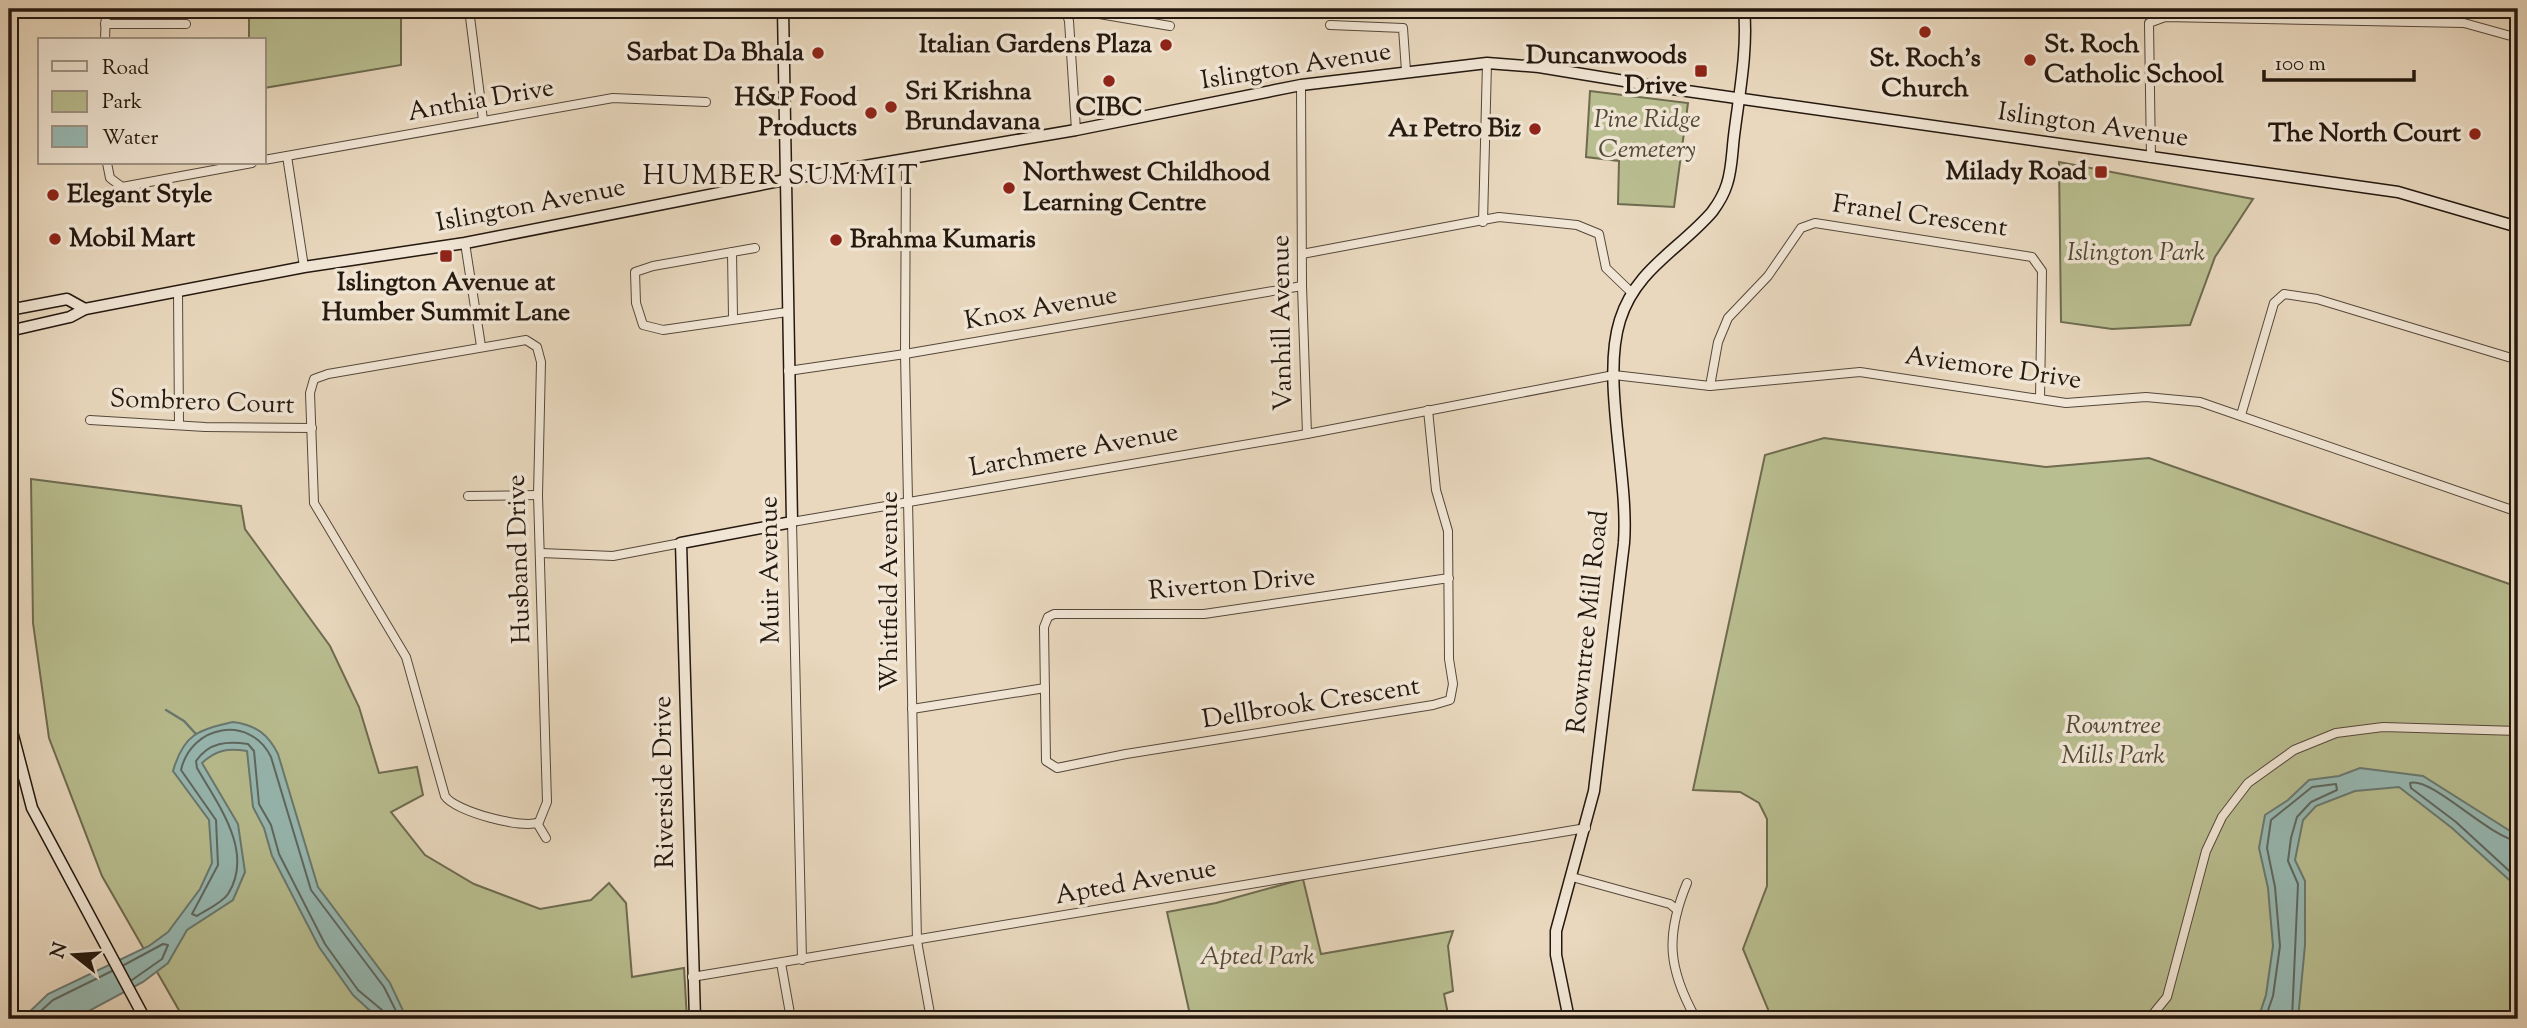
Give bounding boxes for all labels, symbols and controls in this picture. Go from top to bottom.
marker: St. Roch's Church [1917,24,1933,40]
place label: Italian Gardens Plaza [919,27,1152,64]
place label: St. Roch Catholic School [2044,27,2225,94]
street label: Islington Avenue [1198,34,1394,100]
place label: Sarbat Da Bhala [626,35,804,72]
marker: Italian Gardens Plaza [1158,37,1174,53]
legend [38,38,266,164]
place label: Duncanwoods Drive [1526,38,1687,105]
scale bar [2264,38,2415,82]
place label: St. Roch's Church [1869,41,1981,108]
marker: Sarbat Da Bhala [810,45,826,61]
text: 100 m [2275,50,2326,80]
marker: St. Roch Catholic School [2022,52,2038,68]
text: Road [102,54,149,84]
marker: Duncanwoods Drive [1693,63,1709,79]
street label: Anthia Drive [405,70,557,132]
marker: CIBC [1101,73,1117,89]
place label: Sri Krishna Brundavana [905,74,1040,141]
place label: H&P Food Products [734,80,857,147]
text: Park [102,88,143,118]
place label: CIBC [1076,90,1142,127]
street label: Islington Avenue [1995,94,2191,158]
marker: Sri Krishna Brundavana [883,99,899,115]
park label: Pine Ridge Cemetery [1594,102,1700,169]
marker: H&P Food Products [863,105,879,121]
place label: A1 Petro Biz [1388,111,1521,148]
place label: The North Court [2268,116,2461,153]
marker: A1 Petro Biz [1527,121,1543,137]
text: Water [102,124,159,154]
marker: The North Court [2467,126,2483,142]
place label: Milady Road [1945,154,2087,191]
place label: Northwest Childhood Learning Centre [1023,155,1270,222]
district label: HUMBER SUMMIT [642,157,920,197]
marker: Milady Road [2093,164,2109,180]
street label: Islington Avenue [433,170,629,242]
place label: Elegant Style [67,177,212,214]
marker: Northwest Childhood Learning Centre [1001,180,1017,196]
street label: Franel Crescent [1830,186,2010,248]
marker: Elegant Style [45,187,61,203]
place label: Mobil Mart [69,221,195,258]
place label: Brahma Kumaris [850,222,1036,259]
marker: Mobil Mart [47,231,63,247]
marker: Brahma Kumaris [828,232,844,248]
street label: Vanhill Avenue [1263,235,1303,411]
park label: Islington Park [2067,235,2205,272]
marker: Islington Avenue at Humber Summit Lane [438,248,454,264]
place label: Islington Avenue at Humber Summit Lane [322,265,570,332]
street label: Knox Avenue [962,277,1120,341]
street label: Aviemore Drive [1902,338,2084,400]
street label: Sombrero Court [109,381,295,425]
street label: Larchmere Avenue [967,414,1181,488]
street label: Husband Drive [499,474,541,644]
street label: Whitfield Avenue [872,491,909,691]
street label: Muir Avenue [751,496,791,644]
street label: Rowntree Mill Road [1559,508,1619,735]
street label: Riverton Drive [1147,559,1317,611]
street label: Dellbrook Crescent [1200,669,1423,739]
street label: Riverside Drive [645,695,685,869]
park label: Rowntree Mills Park [2061,708,2165,775]
street label: Apted Avenue [1052,851,1220,915]
north arrow [38,920,108,990]
park label: Apted Park [1199,939,1315,976]
text: N [45,940,75,962]

